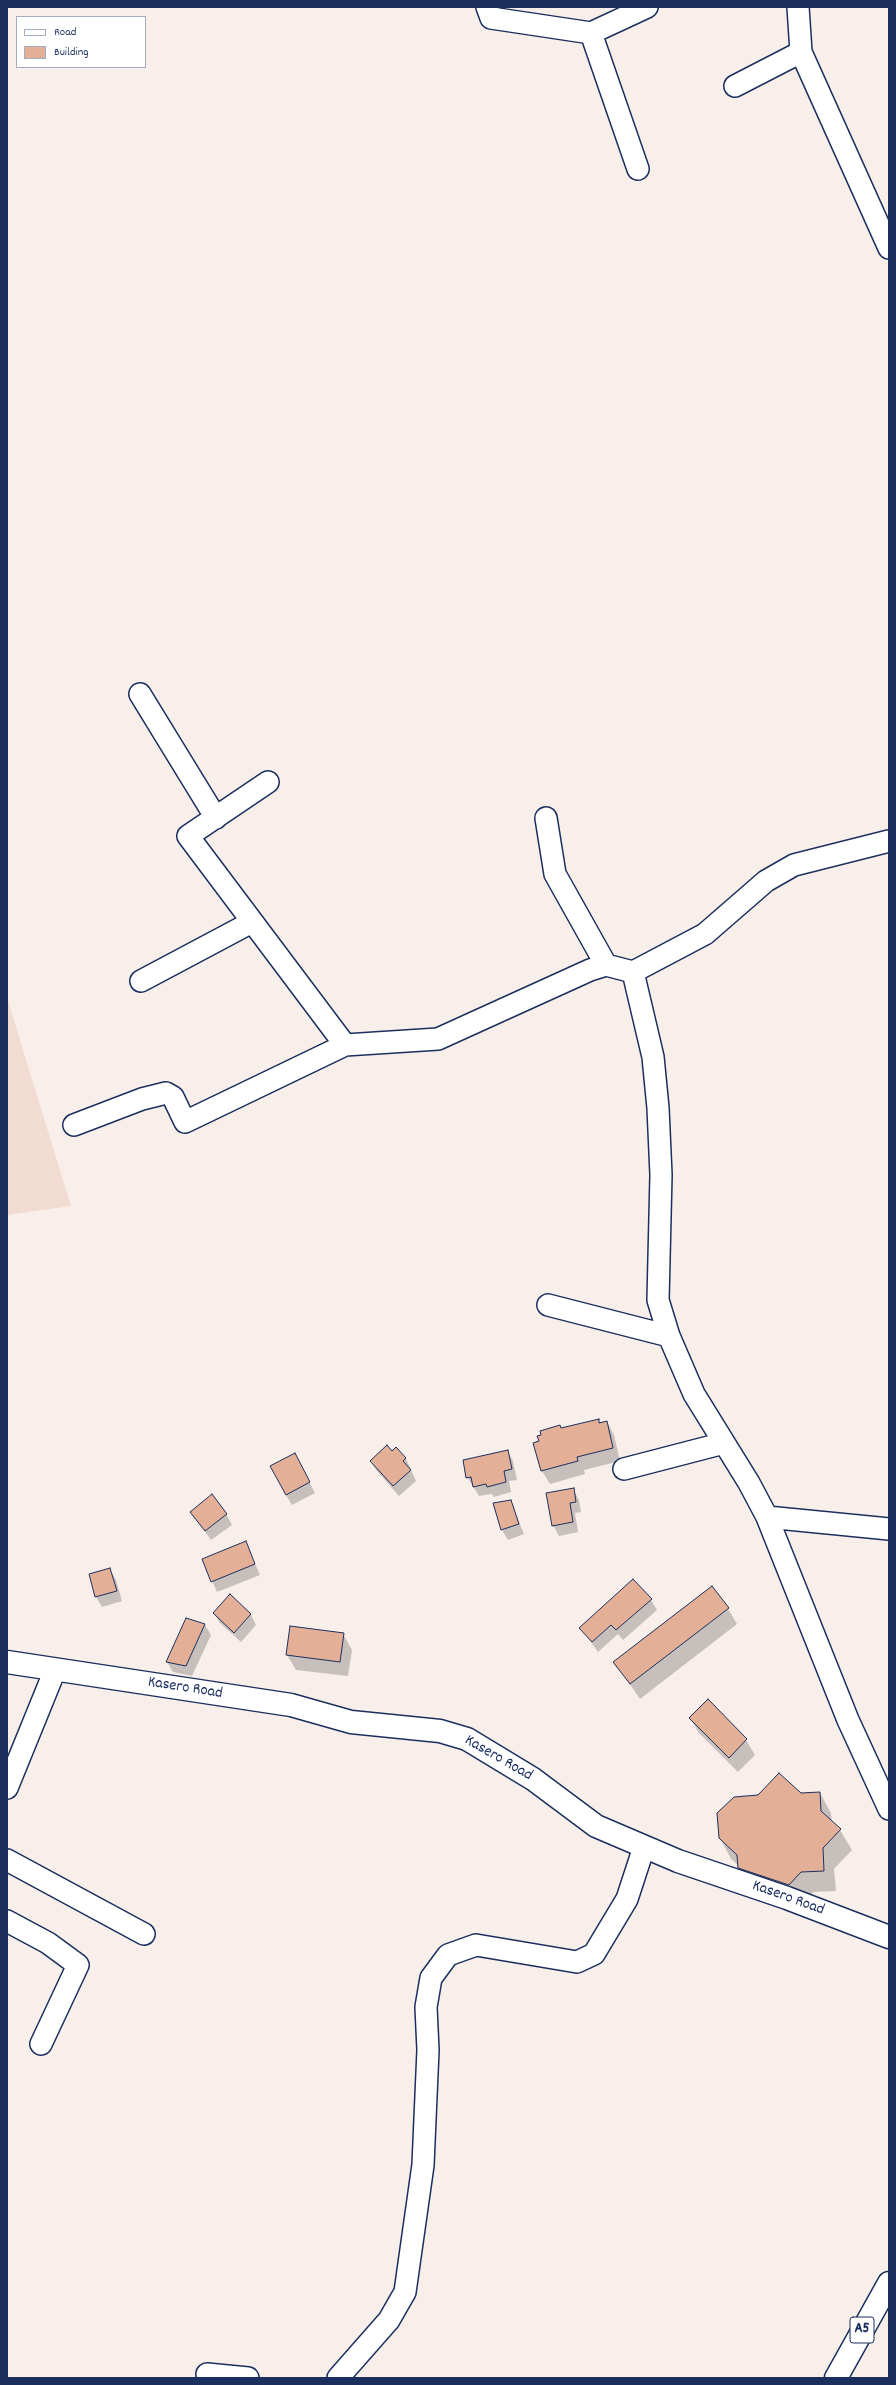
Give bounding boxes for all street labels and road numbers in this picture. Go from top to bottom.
street label: Kasero Road [146,1674,224,1704]
street label: Kasero Road [461,1732,535,1786]
street label: Kasero Road [749,1877,827,1921]
road number: A5 [850,2317,874,2343]

